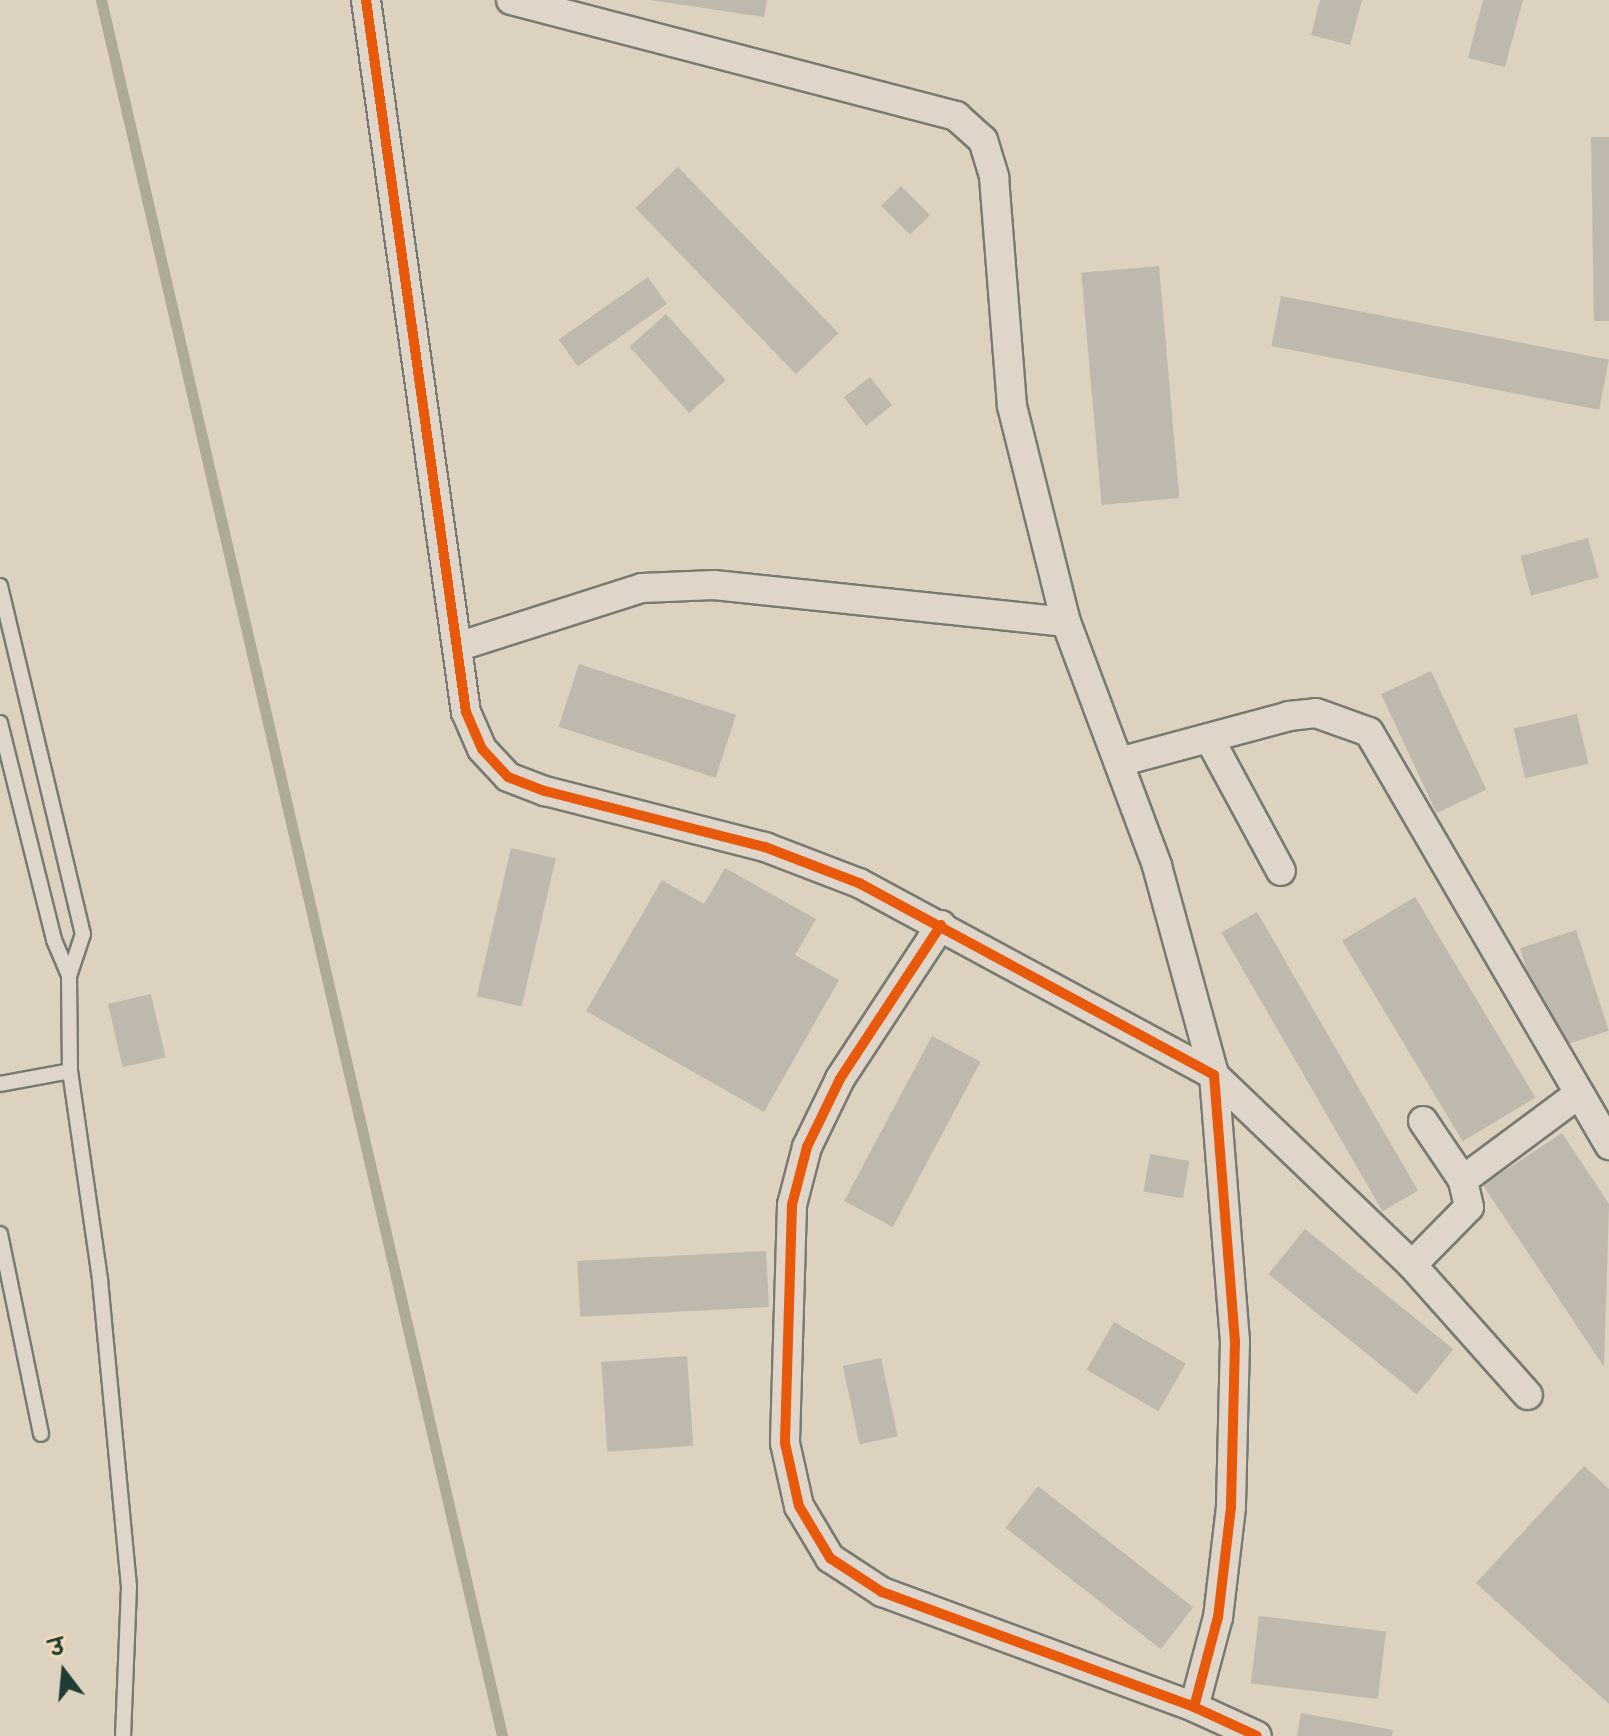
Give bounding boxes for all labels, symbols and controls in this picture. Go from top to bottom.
north arrow [24,1632,104,1712]
text: उ [46,1632,69,1665]

